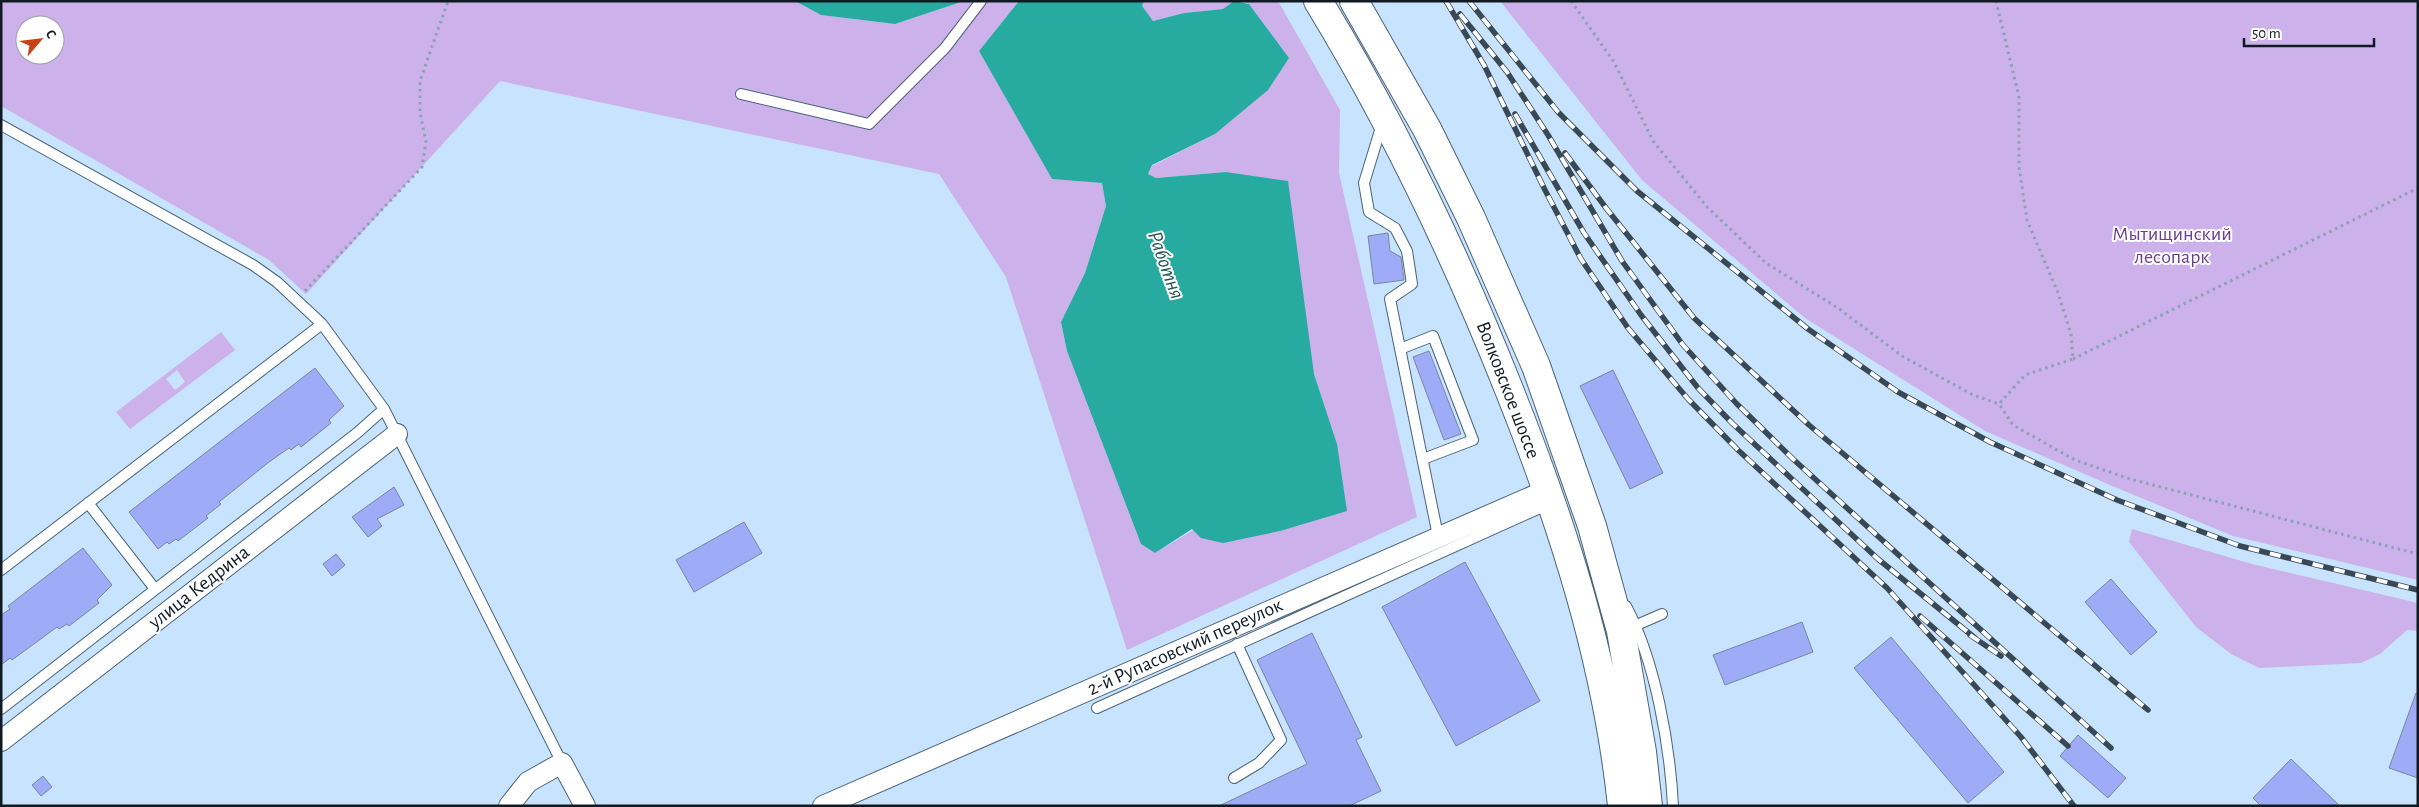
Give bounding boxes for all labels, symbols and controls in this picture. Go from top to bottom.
north arrow [15,15,65,65]
scale bar [2244,15,2374,47]
text: 50 m [2252,26,2281,41]
text: С [43,28,59,41]
park label: Мытищинский лесопарк [2112,224,2232,267]
water label: Работня [1144,228,1188,302]
street label: Волковское шоссе [1473,319,1543,461]
street label: улица Кедрина [144,542,253,633]
street label: 2-й Рупасовский переулок [1084,595,1286,699]

